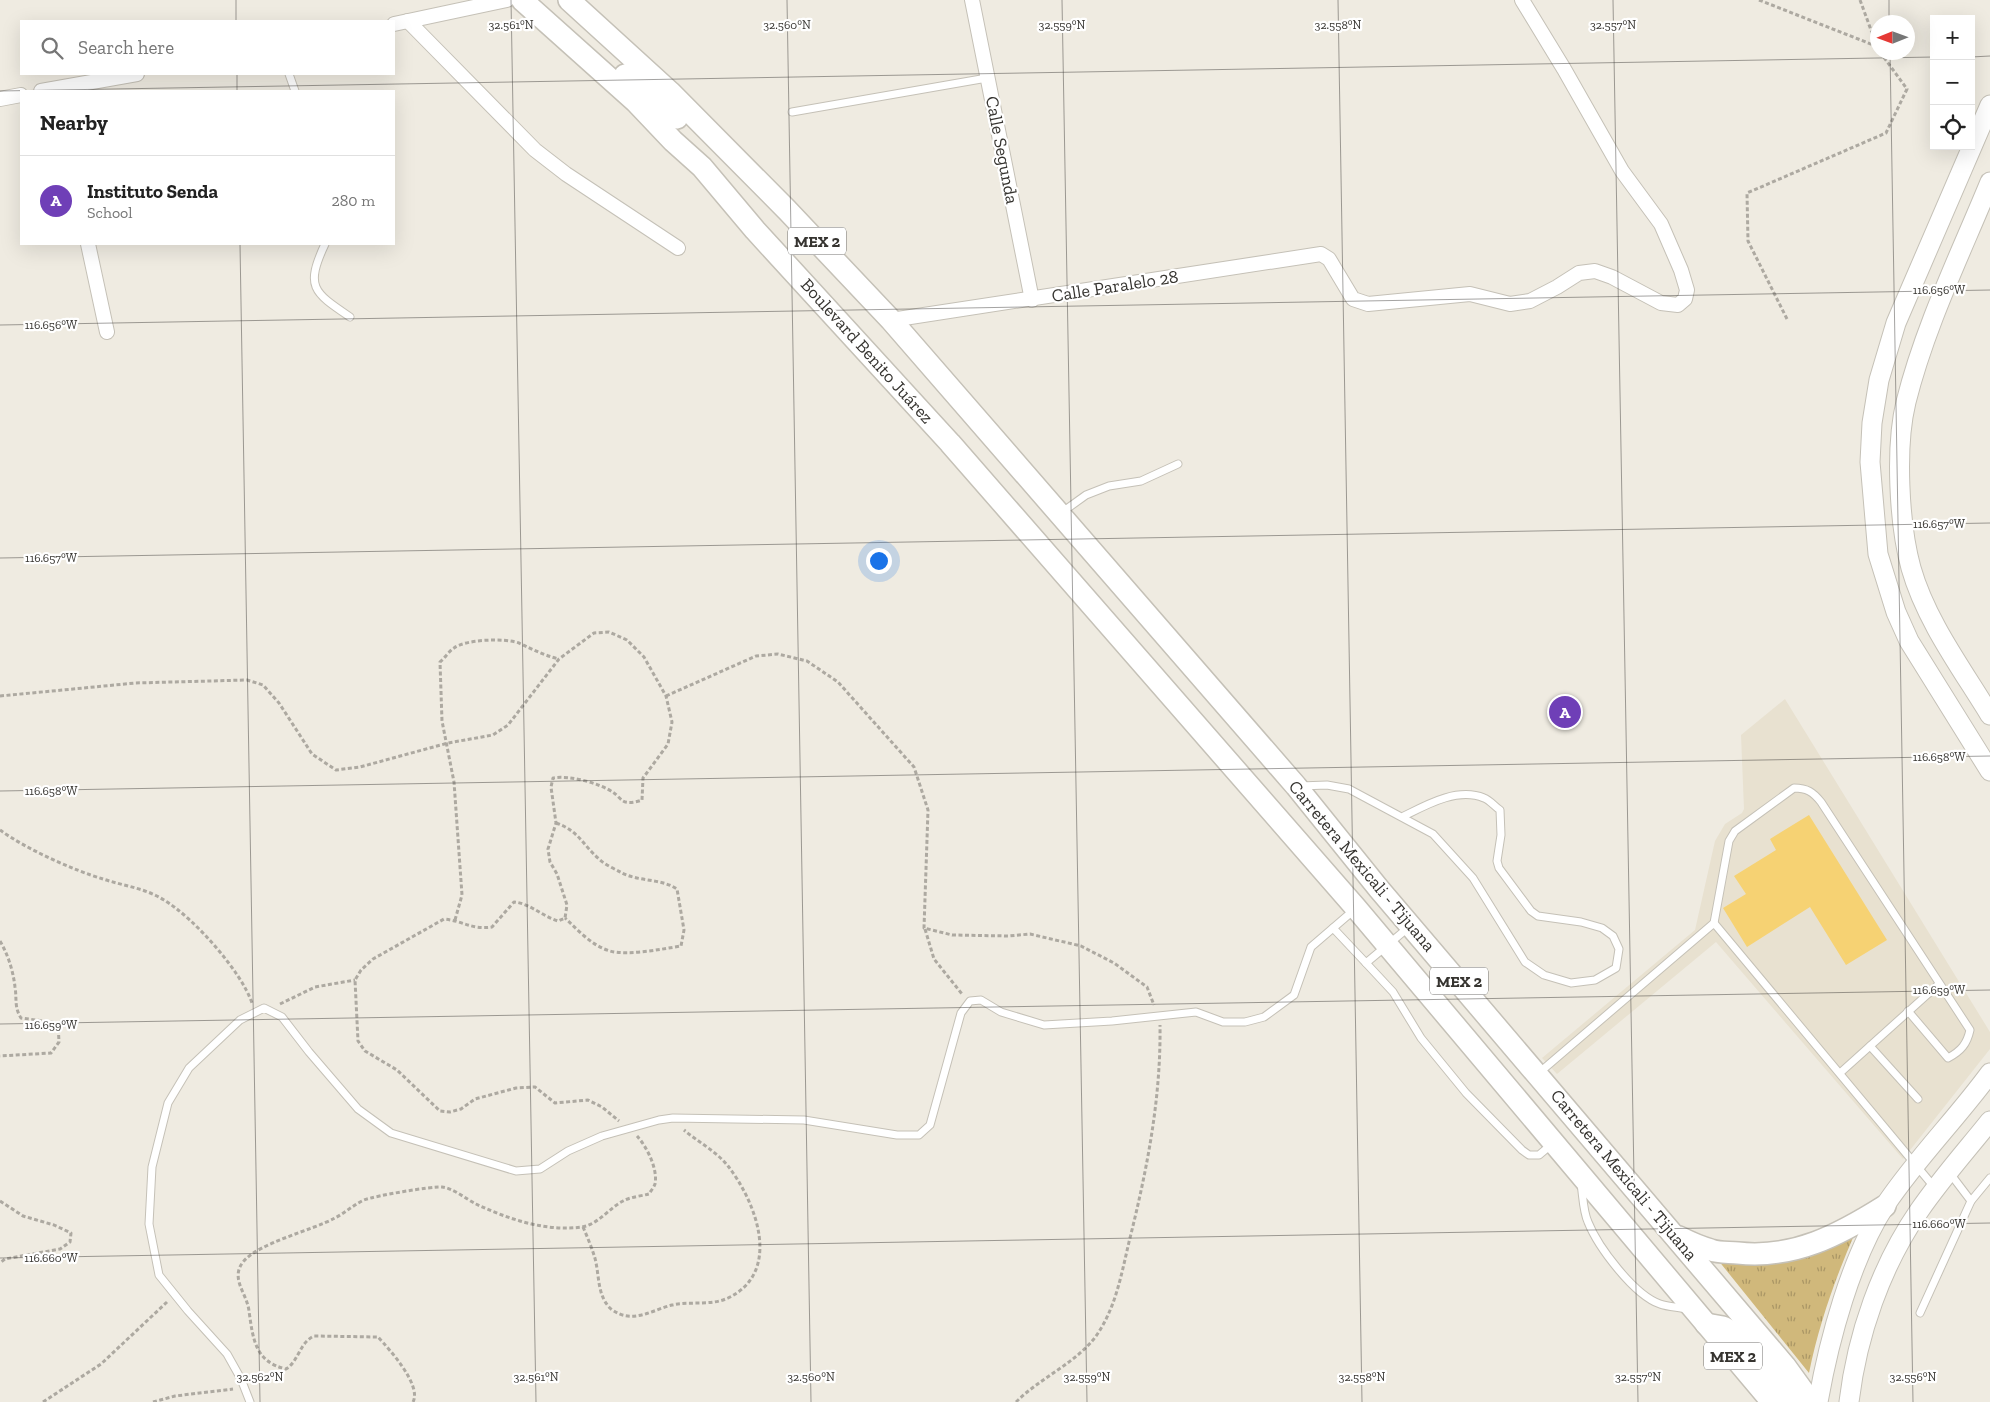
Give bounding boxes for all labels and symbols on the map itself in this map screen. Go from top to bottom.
north arrow [1870,15,1915,60]
text: 32.561°N [488,18,534,32]
text: 32.560°N [763,18,811,32]
text: 32.559°N [1039,18,1086,32]
text: 32.558°N [1315,18,1362,32]
text: 32.557°N [1590,18,1636,32]
street label: Calle Segunda [981,94,1023,206]
road number: MEX 2 [788,228,846,255]
street label: Calle Paralelo 28 [1050,265,1180,307]
street label: Boulevard Benito Juárez [796,274,938,428]
text: 116.656°W [1913,283,1966,297]
text: 116.656°W [25,318,78,332]
text: 116.657°W [1913,517,1966,531]
your location [866,548,892,574]
text: 116.657°W [25,551,78,565]
pin: A [1549,693,1581,731]
text: 116.658°W [1913,750,1966,764]
street label: Carretera Mexicali - Tijuana [1284,776,1440,956]
text: 116.658°W [25,784,78,798]
road number: MEX 2 [1430,968,1488,994]
text: 116.659°W [1913,983,1966,997]
text: 116.659°W [25,1018,78,1032]
street label: Carretera Mexicali - Tijuana [1546,1085,1702,1265]
text: 116.660°W [1912,1217,1966,1231]
text: 116.660°W [24,1251,78,1265]
road number: MEX 2 [1704,1342,1762,1370]
text: 32.562°N [237,1370,284,1384]
text: 32.561°N [513,1370,559,1384]
text: 32.560°N [787,1370,835,1384]
text: 32.559°N [1064,1370,1111,1384]
text: 32.558°N [1339,1370,1386,1384]
text: 32.557°N [1615,1370,1661,1384]
text: 32.556°N [1890,1370,1937,1384]

